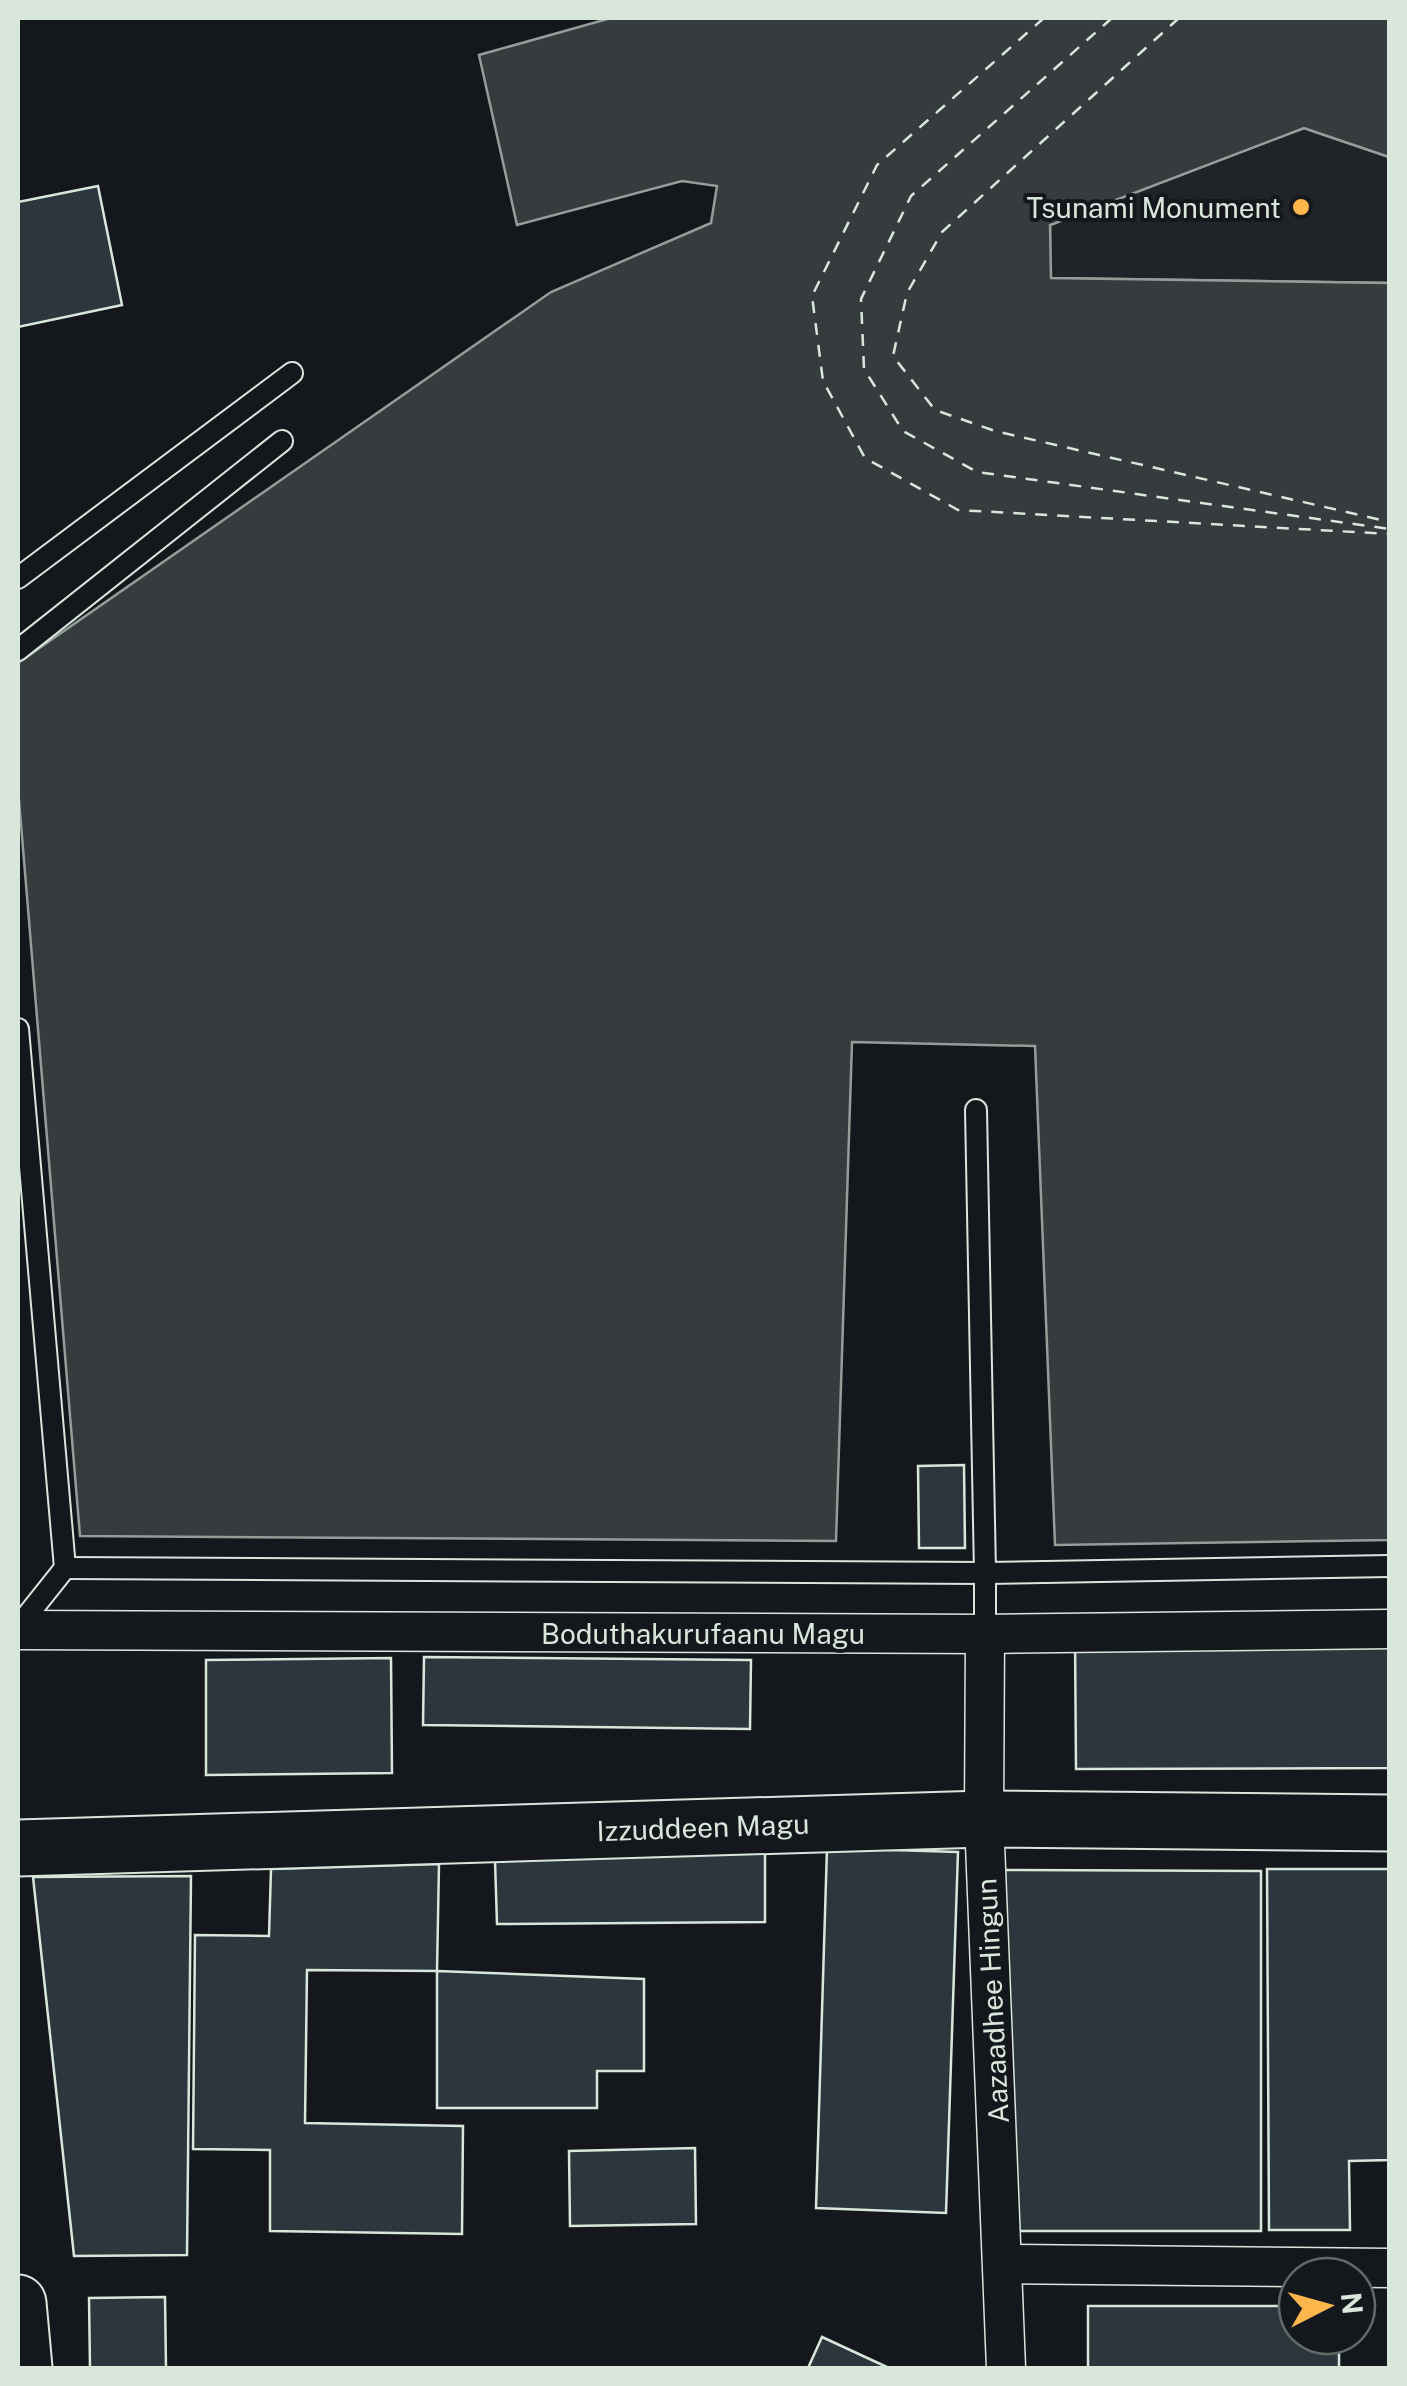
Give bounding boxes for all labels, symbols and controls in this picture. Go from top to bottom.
place label: Tsunami Monument [1026,191,1281,224]
marker: Tsunami Monument [1290,196,1312,218]
street label: Boduthakurufaanu Magu [541,1617,865,1650]
street label: Izzuddeen Magu [596,1807,810,1847]
street label: Aazaadhee Hingun [969,1878,1015,2124]
north arrow [1277,2256,1377,2356]
text: N [1335,2291,1370,2316]

